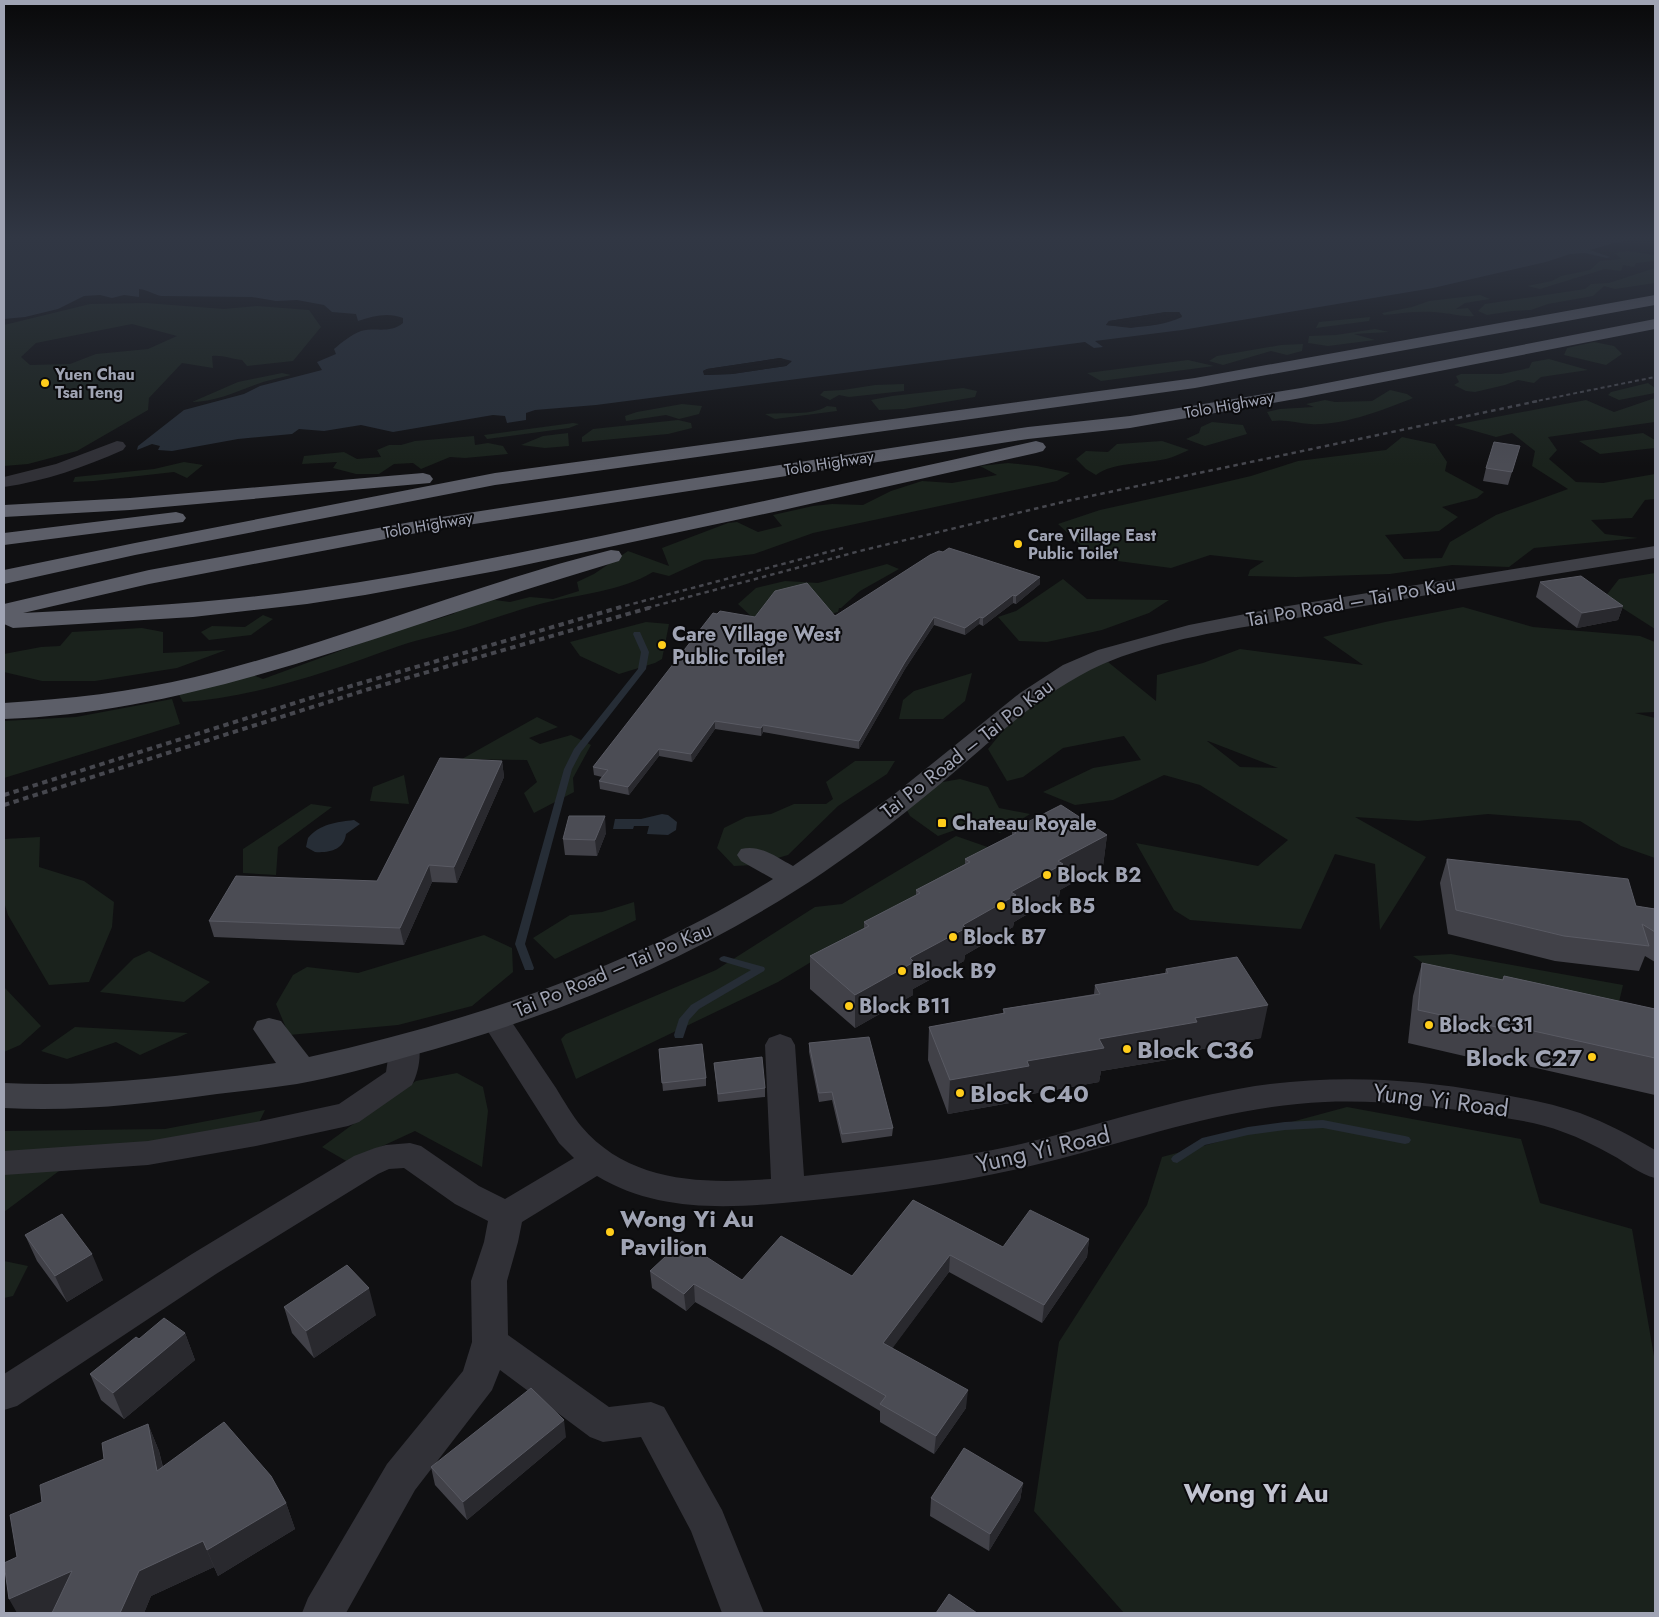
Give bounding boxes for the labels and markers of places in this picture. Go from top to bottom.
place label: Yuen Chau Tsai Teng [54,363,135,404]
marker: Yuen Chau Tsai Teng [39,377,51,389]
place label: Care Village East Public Toilet [1028,524,1157,565]
marker: Care Village East Public Toilet [1012,538,1024,550]
place label: Care Village West Public Toilet [672,620,841,672]
marker: Care Village West Public Toilet [656,639,668,651]
place label: Chateau Royale [952,809,1097,838]
marker: Chateau Royale [936,817,948,829]
place label: Block B2 [1057,861,1141,890]
marker: Block B2 [1041,869,1053,881]
place label: Block B5 [1011,892,1095,921]
marker: Block B5 [995,900,1007,912]
place label: Block B7 [963,923,1047,952]
marker: Block B7 [947,931,959,943]
place label: Block B9 [912,957,997,986]
marker: Block B9 [896,965,908,977]
place label: Block B11 [859,992,951,1021]
marker: Block B11 [843,1000,855,1012]
place label: Block C31 [1439,1011,1534,1040]
marker: Block C31 [1423,1019,1435,1031]
place label: Block C36 [1137,1032,1254,1067]
place label: Block C27 [1465,1040,1583,1075]
marker: Block C36 [1121,1043,1133,1055]
marker: Block C27 [1586,1051,1598,1063]
place label: Block C40 [970,1076,1089,1111]
marker: Block C40 [954,1087,966,1099]
place label: Wong Yi Au Pavilion [620,1201,754,1264]
marker: Wong Yi Au Pavilion [604,1226,616,1238]

